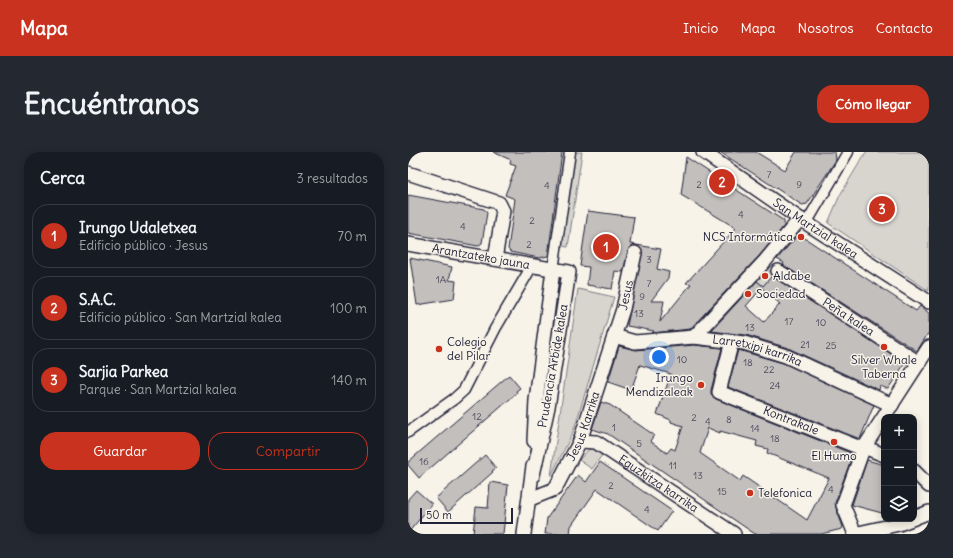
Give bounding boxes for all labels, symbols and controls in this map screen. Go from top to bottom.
text: Mapa [20,16,68,40]
text: Inicio [683,19,718,37]
text: Mapa [740,19,776,37]
text: Nosotros [798,19,854,37]
text: Contacto [876,19,933,37]
button: Cómo llegar [817,85,929,123]
text: Encuéntranos [24,86,199,122]
text: Cerca [40,167,85,189]
pin: 2 [709,167,735,197]
house number: 7 [767,168,772,181]
text: 3 resultados [297,170,368,187]
house number: 2 [696,178,702,191]
house number: 9 [796,178,802,191]
house number: 4 [544,179,550,192]
pin: 3 [869,194,895,224]
street label: San Martzial kalea [770,195,861,261]
house number: 4 [738,208,744,221]
house number: 2 [529,214,535,227]
text: Irungo Udaletxea [79,218,197,237]
house number: 4 [460,220,466,233]
text: 1 [51,228,57,245]
text: 70 m [338,228,367,245]
place label: NCS Informática [703,229,793,244]
pin: 1 [593,232,619,262]
marker: NCS Informática [796,232,806,242]
text: Edificio público · Jesus [79,237,208,254]
house number: 2 [526,238,532,251]
street label: Arantzateko jauna [431,240,531,272]
house number: 3 [646,253,652,266]
place label: Aldabe [773,268,810,283]
marker: Aldabe [760,271,770,281]
house number: 1A [436,273,447,286]
house number: 7 [647,277,652,290]
street label: Jesus [615,279,636,312]
place label: Sociedad [756,286,806,301]
marker: Sociedad [743,289,753,299]
text: S.A.C. [79,290,116,309]
house number: 9 [639,290,645,303]
street label: Peña kalea [820,294,877,339]
text: 2 [50,300,58,317]
text: 100 m [330,300,367,317]
street label: Prudencia Arbide kalea [534,303,571,429]
house number: 13 [634,307,644,320]
text: Edificio público · San Martzial kalea [79,309,282,326]
house number: 17 [785,315,794,328]
house number: 10 [816,316,826,329]
house number: 13 [745,321,755,334]
street label: Larretxipi karrika [712,331,805,370]
place label: Colegio del Pilar [447,334,490,363]
house number: 21 [800,338,810,351]
house number: 25 [825,339,837,352]
marker: Silver Whale Taberna [879,342,889,352]
marker: Colegio del Pilar [434,344,444,354]
your location [649,347,669,367]
place label: Silver Whale Taberna [851,352,917,381]
house number: 10 [677,353,687,366]
house number: 18 [743,356,753,369]
text: Sarjia Parkea [79,362,168,381]
house number: 22 [764,363,775,376]
place label: Irungo Mendizaleak [626,370,693,399]
text: 3 [50,372,58,389]
text: 140 m [331,372,367,389]
house number: 24 [769,379,781,392]
marker: Irungo Mendizaleak [696,380,706,390]
text: Parque · San Martzial kalea [79,381,237,398]
street label: Jesus Karrika [563,389,603,463]
street label: Kontrakale [761,402,821,438]
house number: 12 [472,410,482,423]
house number: 2 [691,411,697,424]
house number: 8 [726,413,732,426]
map controls [881,414,917,522]
button: + [881,414,917,450]
house number: 4 [705,415,711,428]
house number: 1 [612,421,616,434]
house number: 14 [750,422,760,435]
button: Guardar [40,432,200,470]
button: Compartir [208,432,368,470]
house number: 18 [770,432,780,445]
house number: 5 [636,437,642,450]
marker: El Humo [829,437,839,447]
place label: El Humo [811,448,857,463]
button: − [881,450,917,486]
street label: Eguzkitza karrika [616,451,702,515]
house number: 16 [419,455,429,468]
house number: 11 [669,459,677,472]
house number: 13 [693,469,703,482]
house number: 2 [608,479,614,492]
house number: 4 [828,483,834,496]
house number: 15 [717,485,727,498]
place label: Telefonica [758,485,812,500]
button: layers [881,486,917,522]
marker: Telefonica [745,488,755,498]
house number: 4 [644,503,650,516]
scale bar [420,506,513,525]
text: 50 m [426,508,452,522]

